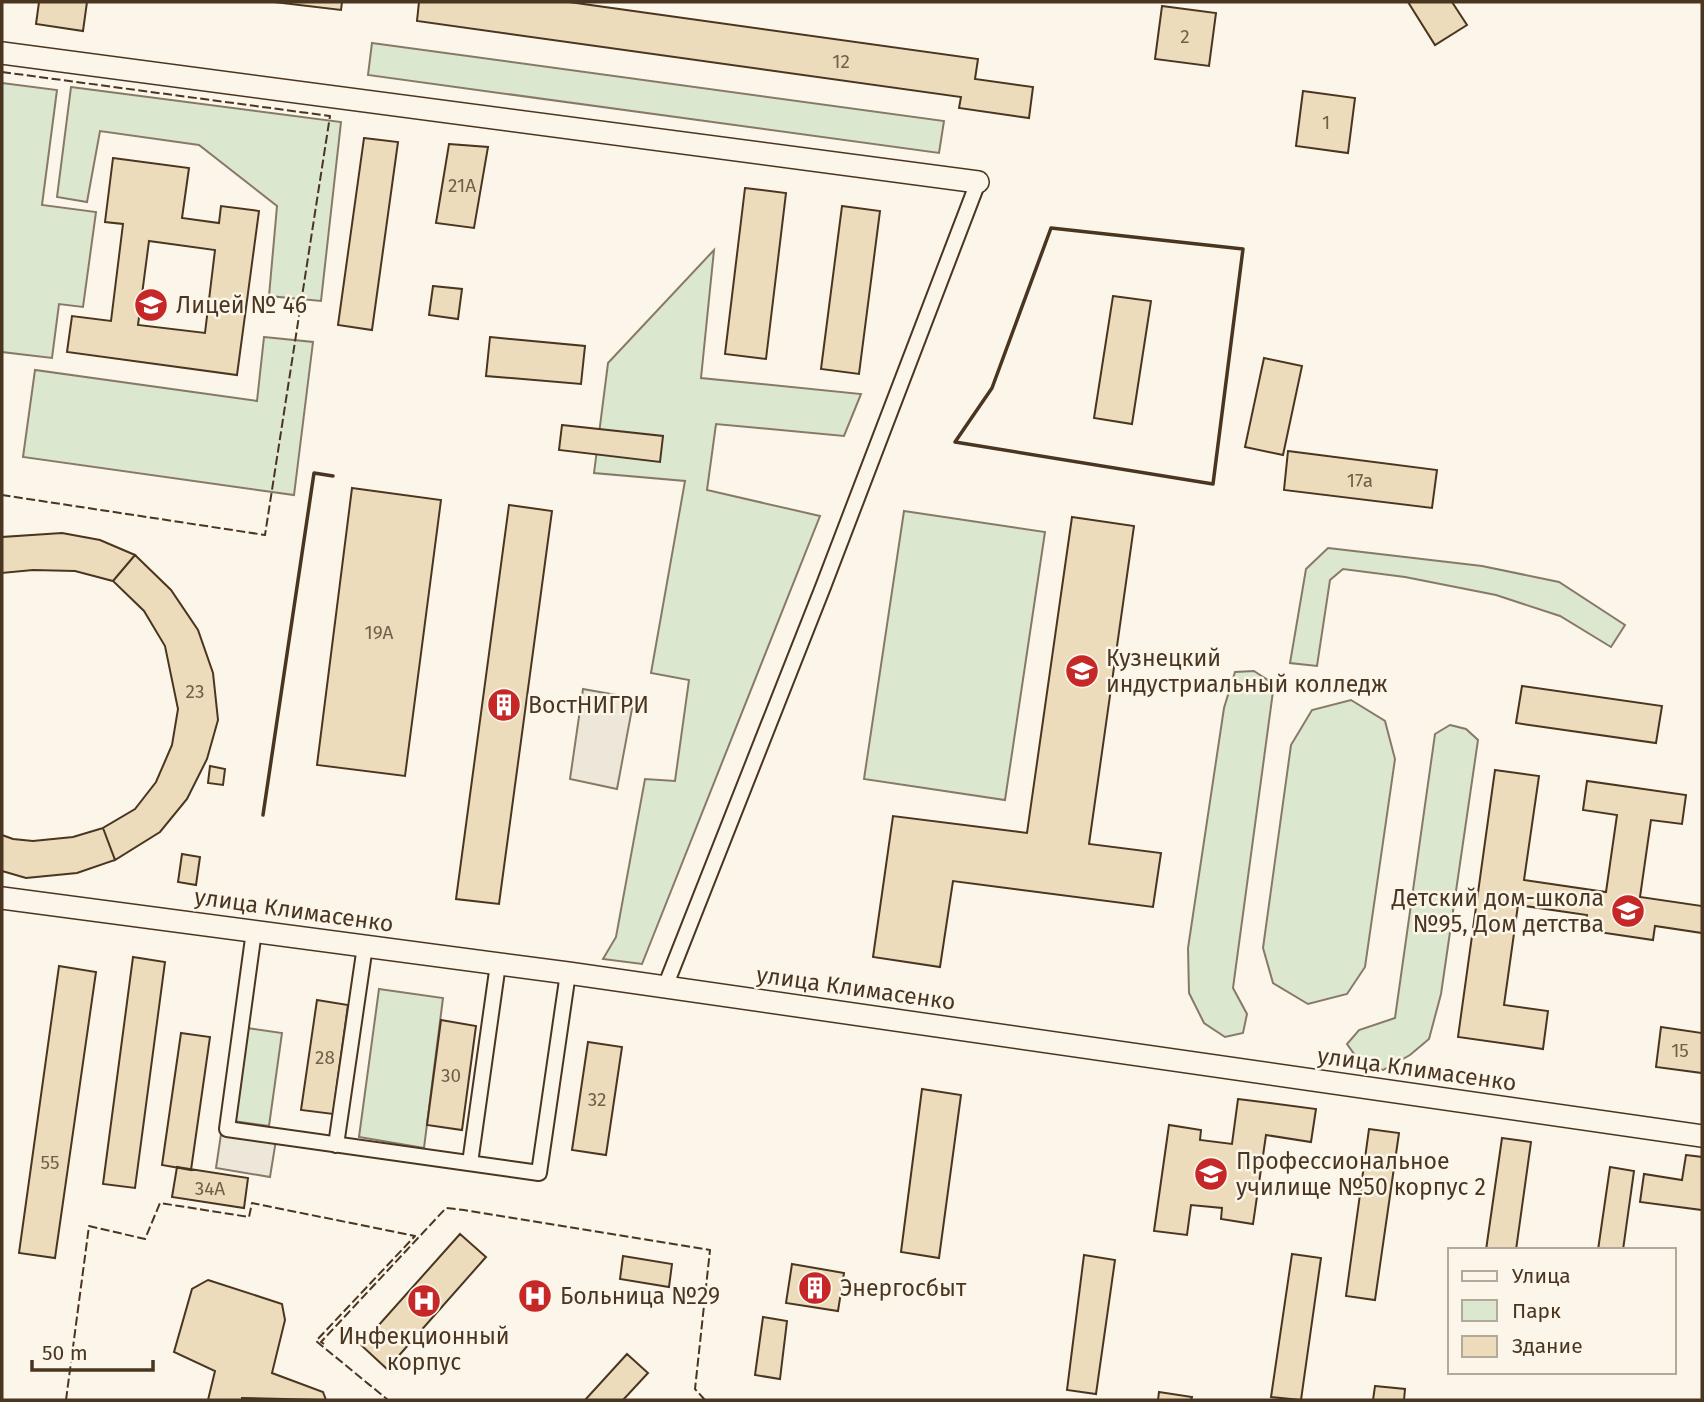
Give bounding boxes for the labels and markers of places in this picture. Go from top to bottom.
school or university icon: Лицей № 46 [132,286,170,324]
place label: Лицей № 46 [176,291,307,319]
place label: Кузнецкий индустриальный колледж [1106,644,1388,698]
school or university icon: Кузнецкий индустриальный колледж [1063,652,1101,690]
building icon: ВостНИГРИ [485,686,523,724]
place label: ВостНИГРИ [528,691,649,719]
place label: Детский дом-школа №95, Дом детства [1391,884,1604,938]
school or university icon: Детский дом-школа №95, Дом детства [1609,892,1647,930]
place label: Профессиональное училище №50 корпус 2 [1236,1147,1486,1201]
school or university icon: Профессиональное училище №50 корпус 2 [1192,1155,1230,1193]
building icon: Энергосбыт [796,1269,834,1307]
place label: Энергосбыт [840,1274,967,1302]
hospital icon: Больница №29 [516,1277,554,1315]
hospital icon: Инфекционный корпус [405,1282,443,1320]
place label: Больница №29 [560,1282,720,1310]
place label: Инфекционный корпус [338,1322,510,1376]

